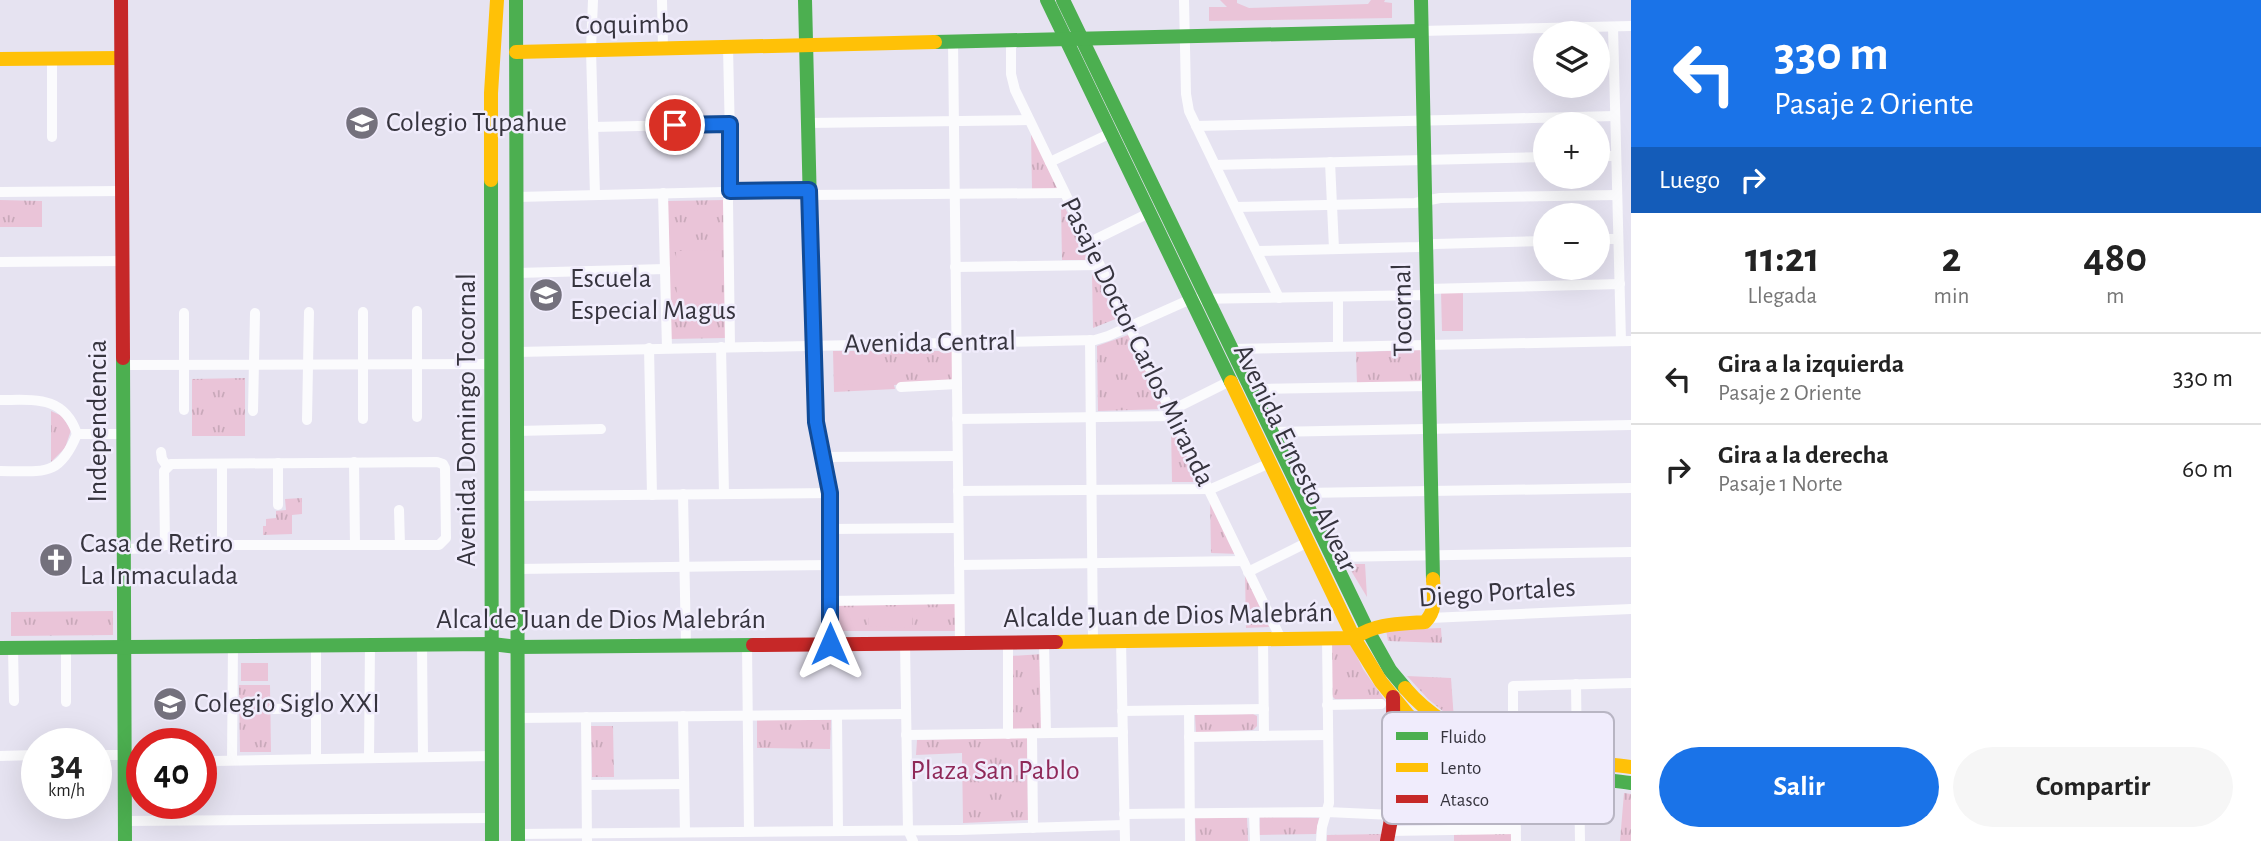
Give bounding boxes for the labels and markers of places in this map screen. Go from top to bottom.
pin [645,95,705,155]
school or university icon: Colegio Tupahue [343,104,381,142]
place label: Colegio Tupahue [386,109,567,137]
place label: Escuela Especial Magus [570,265,736,325]
school or university icon: Escuela Especial Magus [527,276,565,314]
place label: Casa de Retiro La Inmaculada [80,530,238,590]
church icon: Casa de Retiro La Inmaculada [37,541,75,579]
school or university icon: Colegio Siglo XXI [151,685,189,723]
place label: Colegio Siglo XXI [194,690,380,718]

